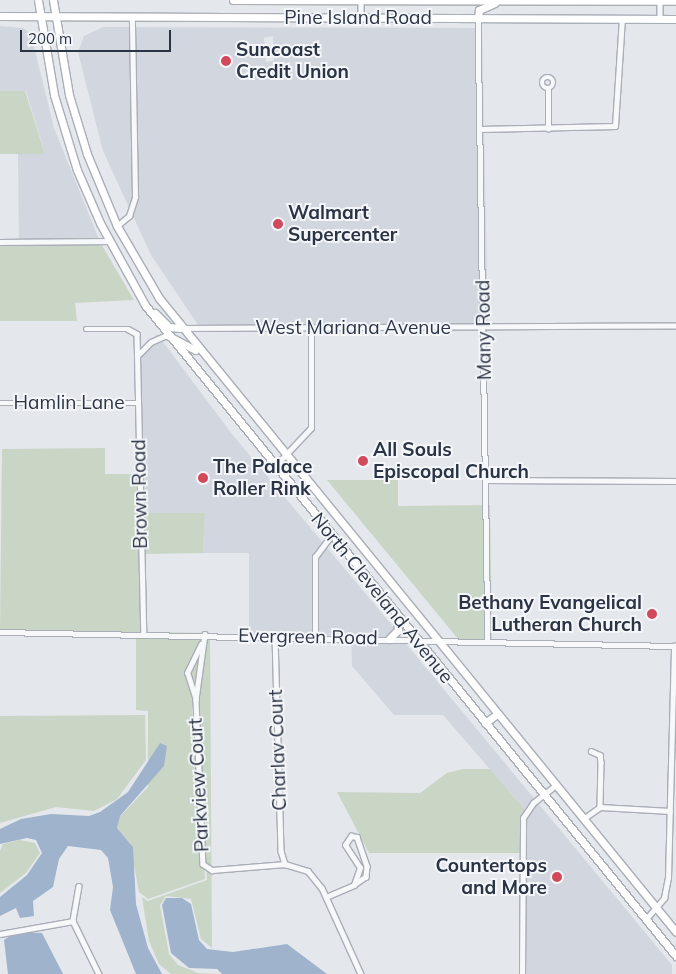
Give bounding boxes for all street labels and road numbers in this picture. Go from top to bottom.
street label: Pine Island Road [284,7,432,29]
street label: Many Road [472,280,496,380]
street label: West Mariana Avenue [255,317,451,339]
street label: Hamlin Lane [14,392,124,414]
street label: Brown Road [128,439,152,549]
street label: North Cleveland Avenue [306,508,458,688]
street label: Evergreen Road [238,624,378,650]
street label: Charlav Court [264,689,292,811]
street label: Parkview Court [184,717,214,853]

